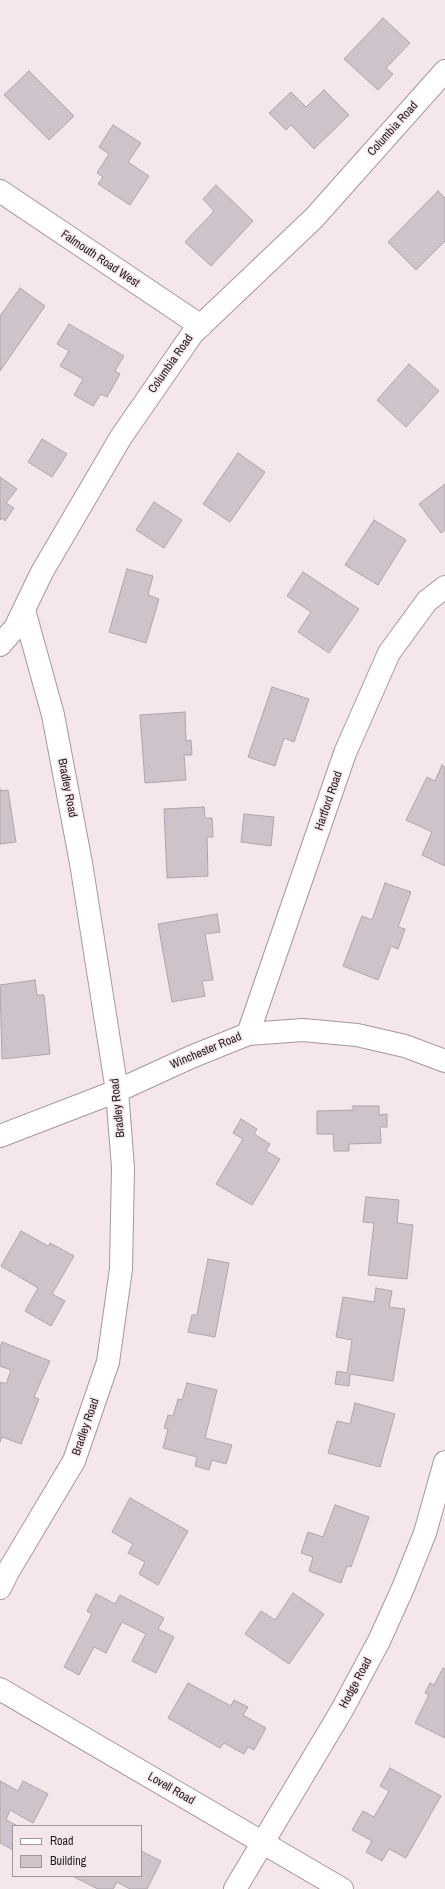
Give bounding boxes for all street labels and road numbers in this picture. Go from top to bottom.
street label: Columbia Road [365,99,421,159]
street label: Falmouth Road West [58,227,142,291]
street label: Columbia Road [145,332,197,396]
street label: Bradley Road [54,757,80,819]
street label: Hartford Road [312,769,346,833]
street label: Winchester Road [168,1030,244,1072]
street label: Bradley Road [108,1078,128,1138]
street label: Bradley Road [69,1396,103,1458]
street label: Hodge Road [337,1655,375,1711]
street label: Lovell Road [145,1770,197,1808]

